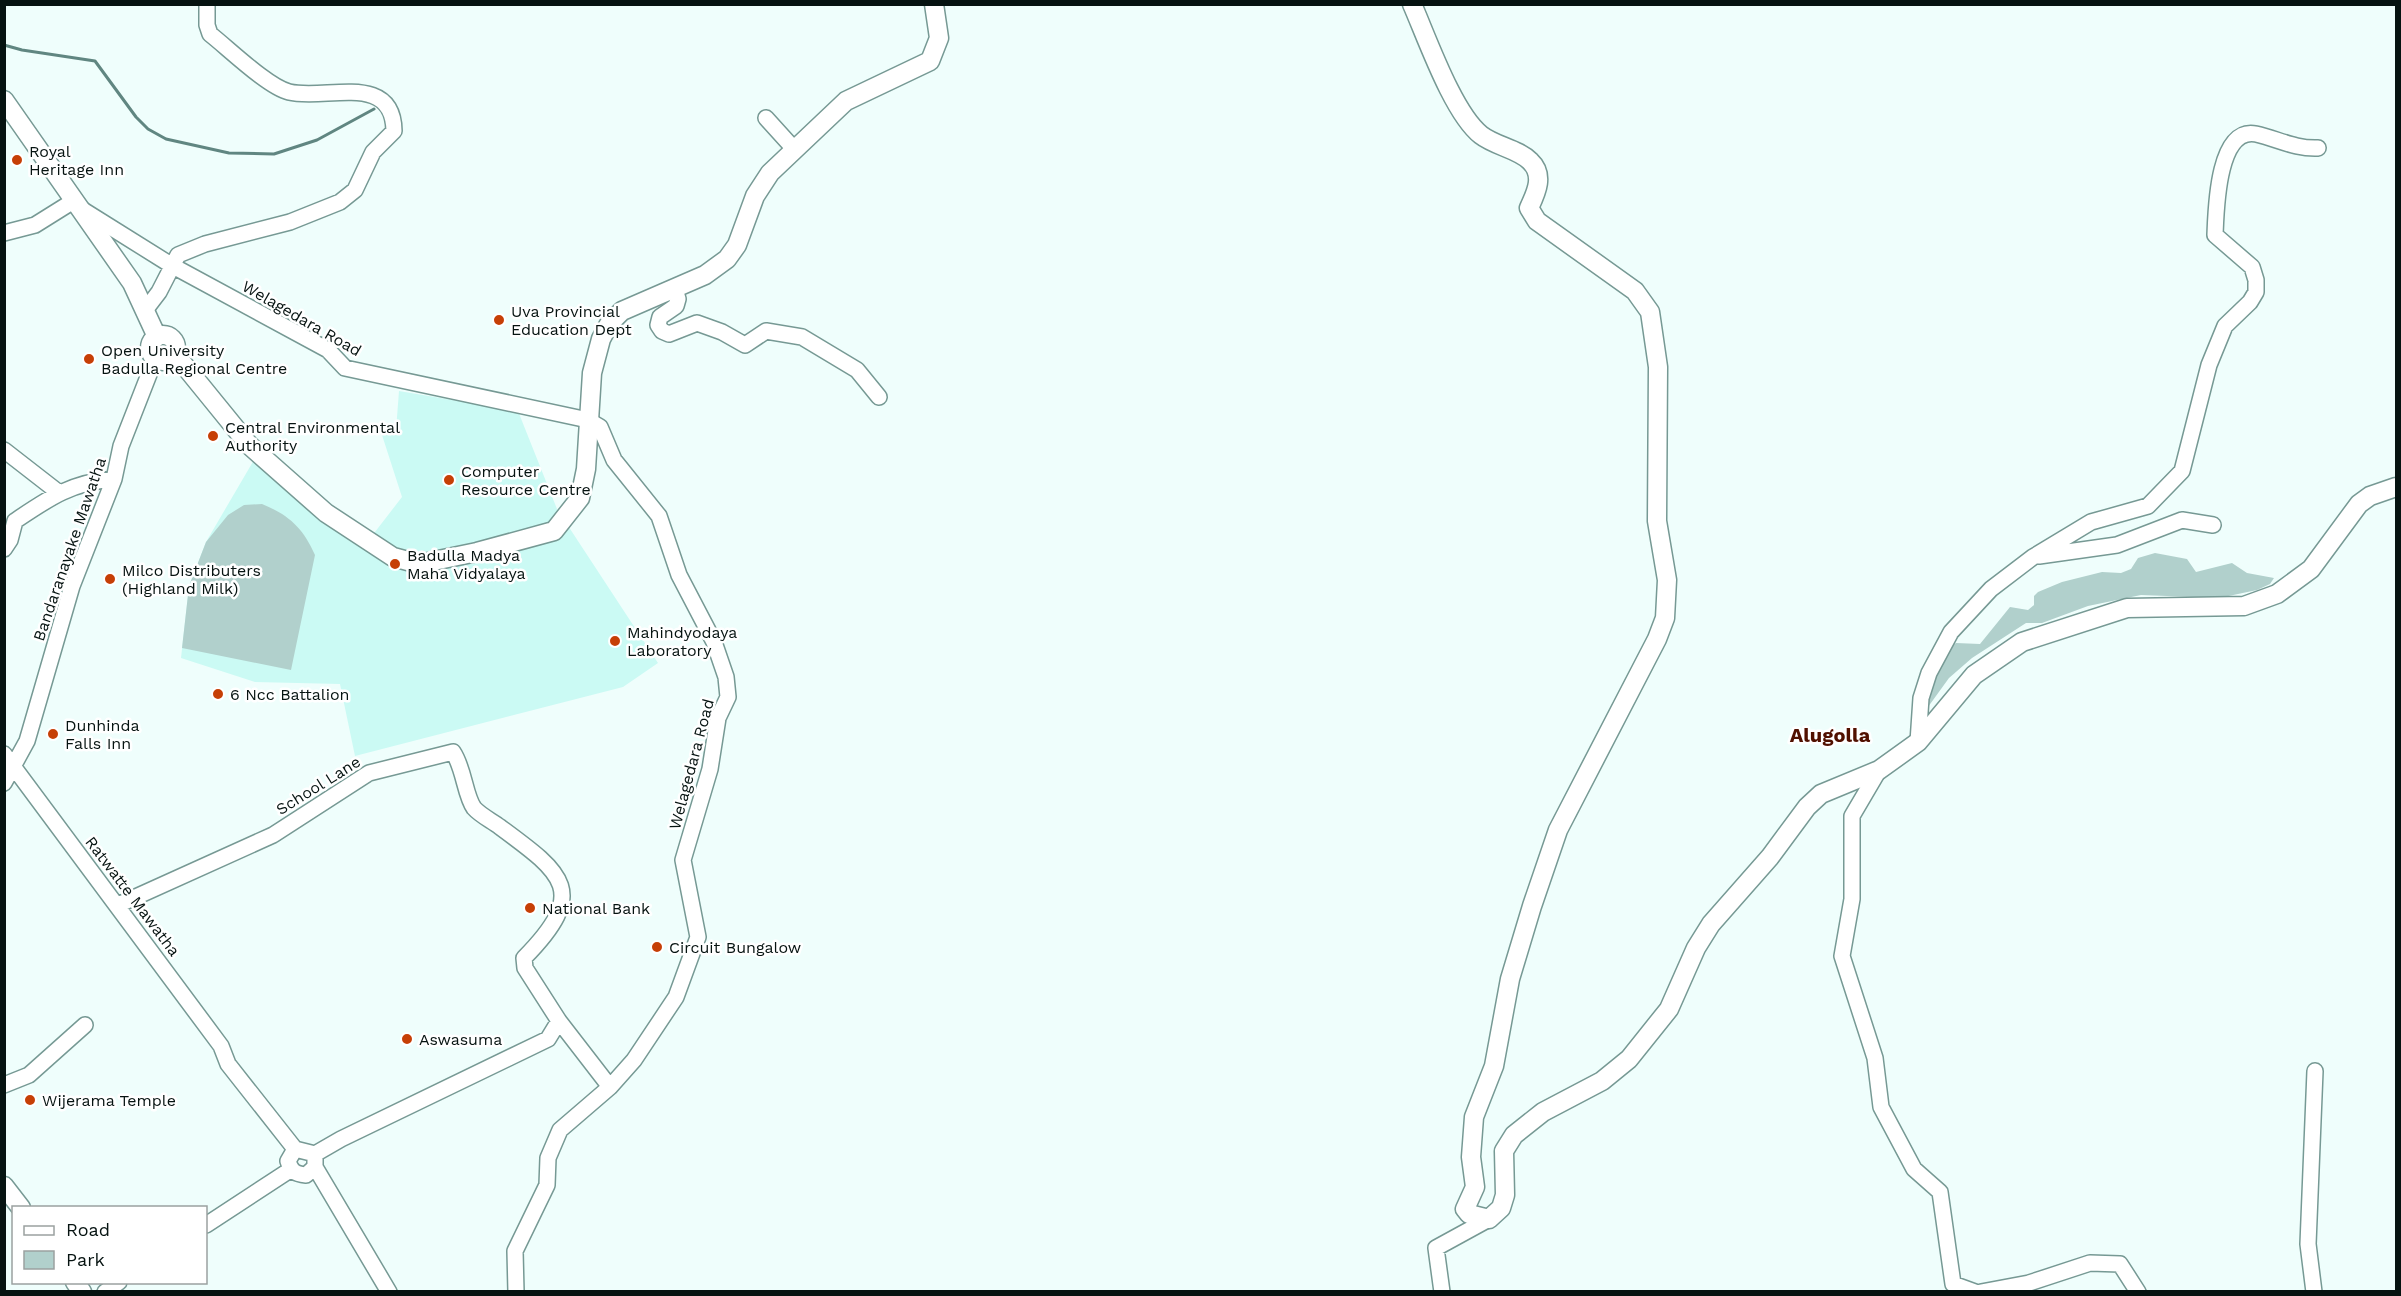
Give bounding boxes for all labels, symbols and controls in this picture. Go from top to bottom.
place label: Royal Heritage Inn [29,142,124,179]
marker: Royal Heritage Inn [10,153,24,167]
street label: Welagedara Road [239,277,365,360]
place label: Uva Provincial Education Dept [511,302,632,339]
marker: Uva Provincial Education Dept [492,313,506,327]
place label: Open University Badulla Regional Centre [101,341,287,378]
marker: Open University Badulla Regional Centre [82,352,96,366]
place label: Central Environmental Authority [225,418,400,455]
marker: Central Environmental Authority [206,429,220,443]
street label: Bandaranayake Mawatha [29,455,110,643]
place label: Computer Resource Centre [461,462,591,499]
marker: Computer Resource Centre [442,473,456,487]
place label: Badulla Madya Maha Vidyalaya [407,546,525,583]
marker: Badulla Madya Maha Vidyalaya [388,557,402,571]
place label: Milco Distributers (Highland Milk) [122,561,261,598]
marker: Milco Distributers (Highland Milk) [103,572,117,586]
place label: Mahindyodaya Laboratory [627,623,737,660]
marker: Mahindyodaya Laboratory [608,634,622,648]
place label: 6 Ncc Battalion [230,685,349,704]
marker: 6 Ncc Battalion [211,687,225,701]
street label: Welagedara Road [665,697,718,831]
place label: Dunhinda Falls Inn [65,716,139,753]
district label: Alugolla [1790,723,1871,747]
marker: Dunhinda Falls Inn [46,727,60,741]
street label: School Lane [273,752,364,819]
street label: Ratwatte Mawatha [81,833,184,960]
place label: National Bank [542,899,650,918]
marker: National Bank [523,901,537,915]
place label: Circuit Bungalow [669,938,801,957]
marker: Circuit Bungalow [650,940,664,954]
place label: Aswasuma [419,1030,502,1049]
marker: Aswasuma [400,1032,414,1046]
place label: Wijerama Temple [42,1091,176,1110]
marker: Wijerama Temple [23,1093,37,1107]
legend [12,1206,207,1284]
text: Road [66,1219,110,1240]
text: Park [66,1249,105,1270]

